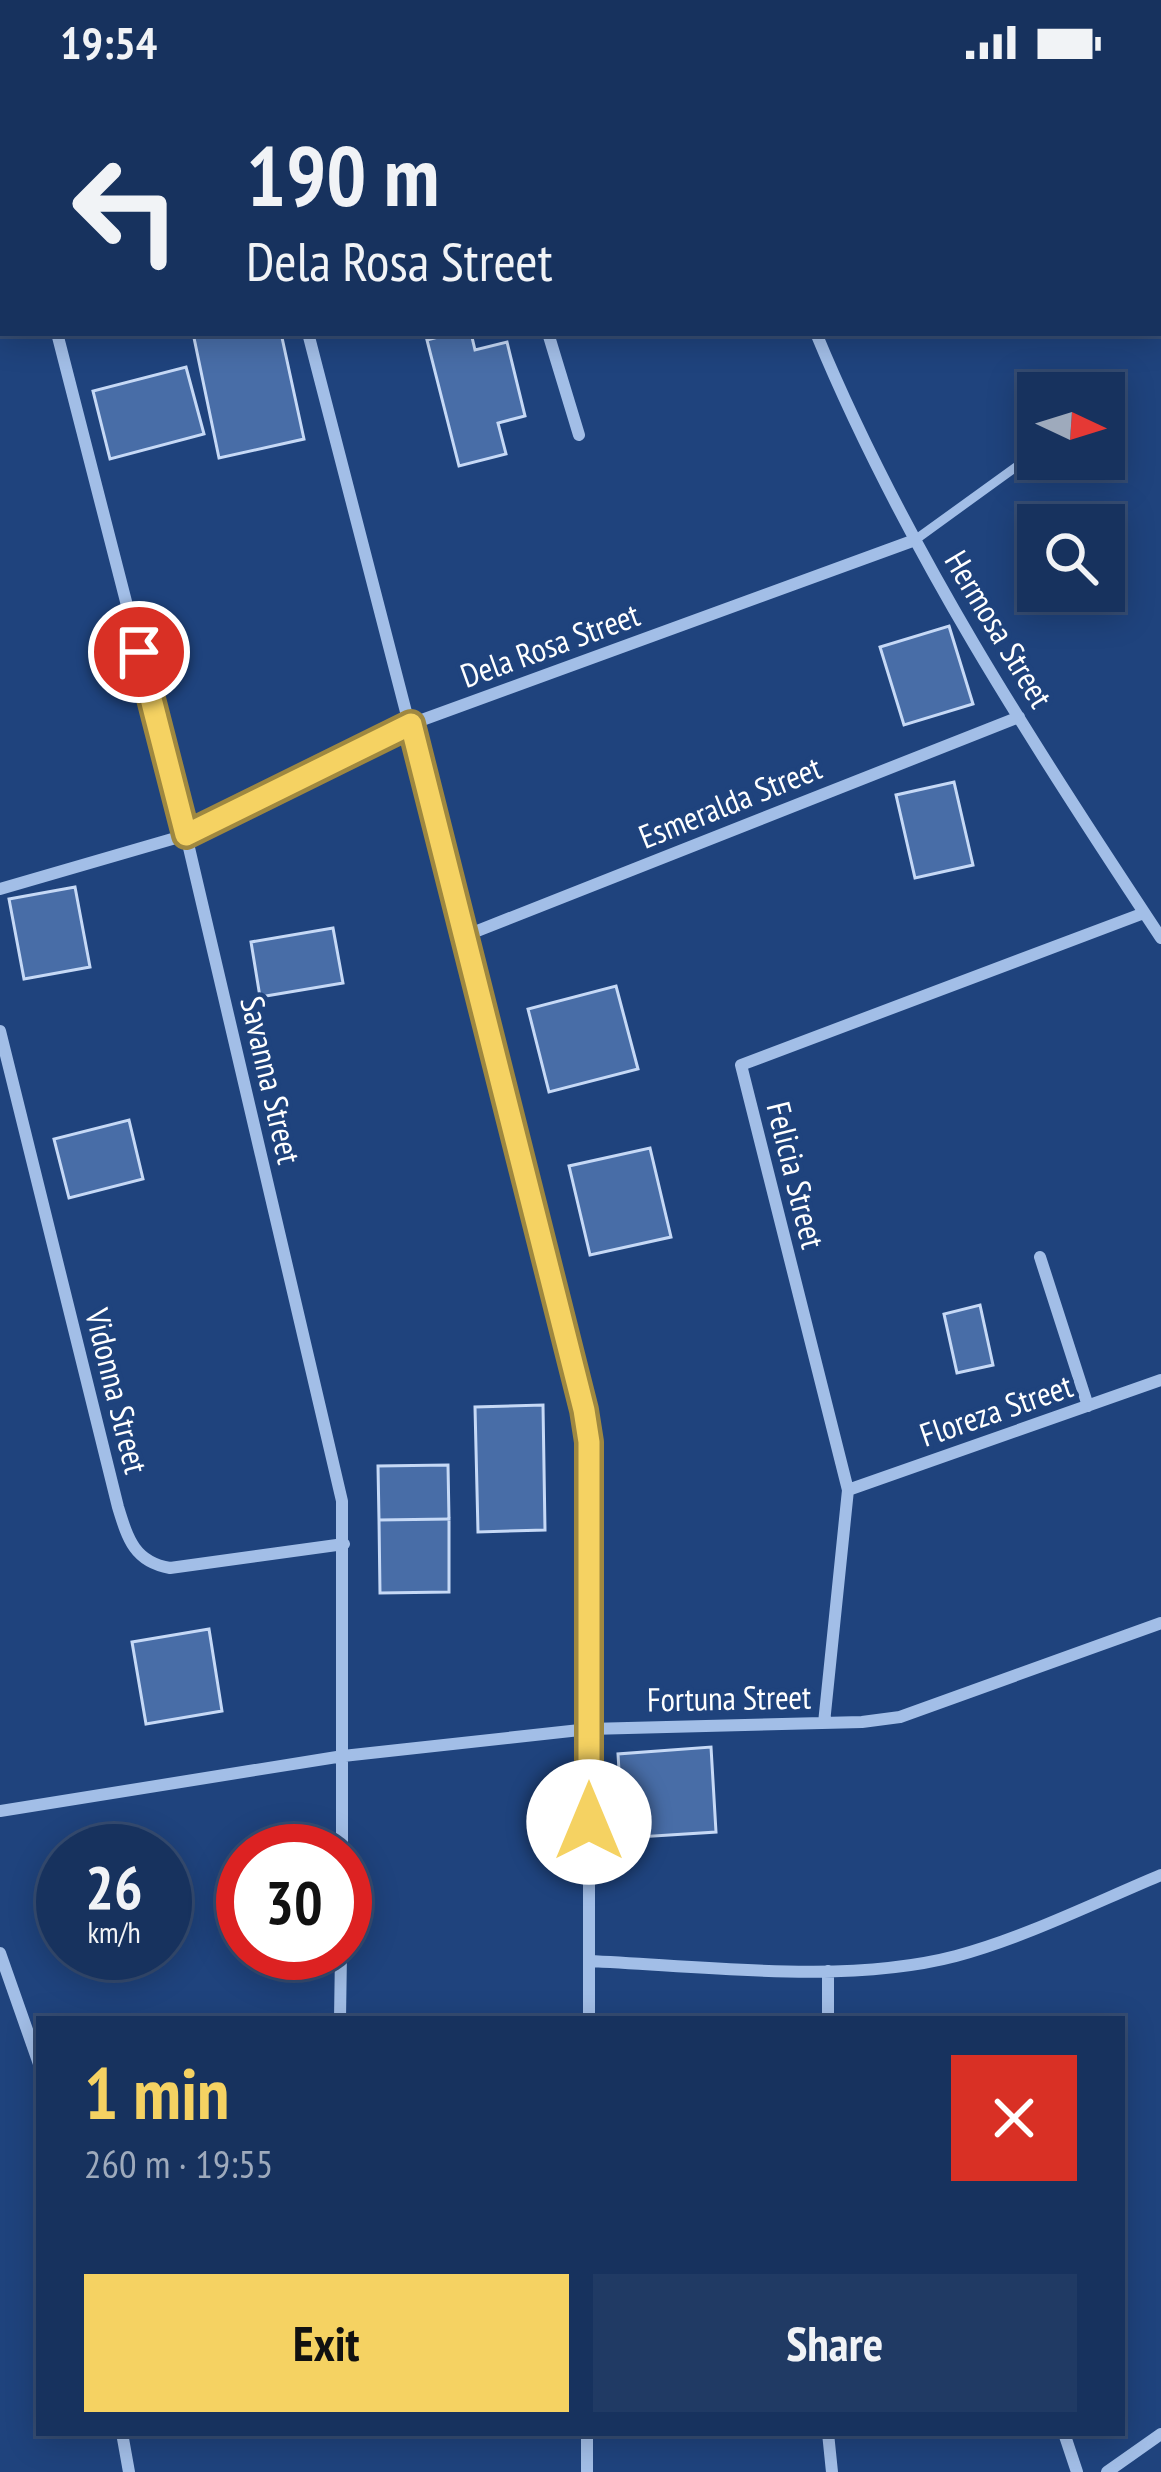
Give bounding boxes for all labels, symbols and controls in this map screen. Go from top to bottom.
text: 19:54 [60,13,157,71]
text: 190 m [246,120,439,229]
icon: left [48,132,204,288]
text: Dela Rosa Street [246,226,553,296]
north arrow [1017,372,1125,480]
map controls [1017,372,1125,612]
button: search [1017,504,1125,612]
street label: Hermosa Street [936,542,1063,715]
street label: Dela Rosa Street [454,592,645,697]
pin [88,601,190,703]
icon: arrive [106,619,172,685]
street label: Esmeralda Street [632,745,827,858]
street label: Savanna Street [231,992,312,1168]
street label: Felicia Street [758,1097,835,1253]
street label: Vidonna Street [76,1303,159,1478]
street label: Floreza Street [914,1363,1078,1456]
street label: Fortuna Street [647,1675,811,1720]
position arrow [526,1759,652,1885]
speed limit sign: 30 [216,1824,372,1980]
text: 26 [85,1848,143,1926]
text: km/h [87,1912,141,1951]
text: 1 min [84,2046,229,2139]
button: close [951,2055,1077,2181]
text: 260 m · 19:55 [84,2138,273,2189]
button: Exit [84,2274,569,2412]
button: Share [593,2274,1077,2412]

